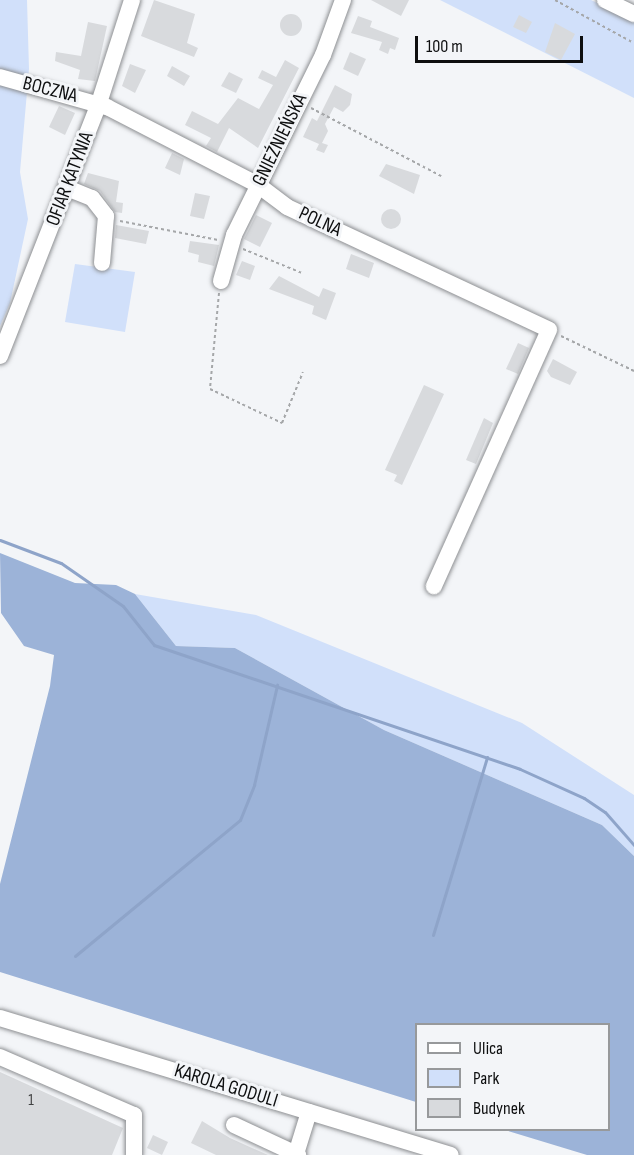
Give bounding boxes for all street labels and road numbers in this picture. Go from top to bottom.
street label: BOCZNA [20,72,80,108]
street label: GNIEŹNIEŃSKA [247,90,313,190]
street label: OFIAR KATYNIA [41,129,99,229]
street label: POLNA [295,202,345,242]
street label: KAROLA GODULI [171,1059,281,1113]

